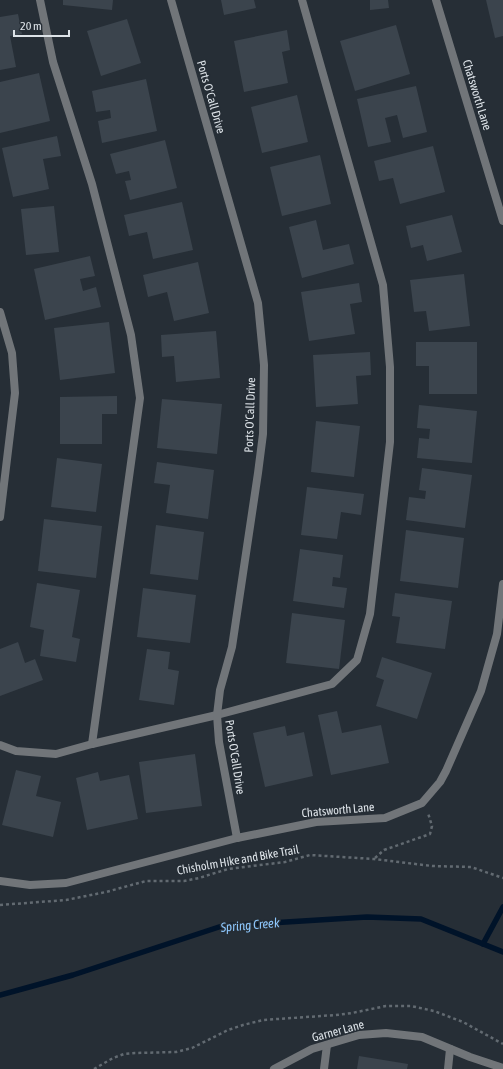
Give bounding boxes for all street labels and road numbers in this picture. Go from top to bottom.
street label: Chatsworth Lane [460,58,494,132]
street label: Ports O'Call Drive [194,59,228,135]
street label: Ports O'Call Drive [242,377,258,453]
street label: Ports O'Call Drive [222,719,248,795]
street label: Chatsworth Lane [301,800,375,820]
street label: Chisholm Hike and Bike Trail [176,842,301,878]
street label: Garner Lane [310,1017,366,1045]

